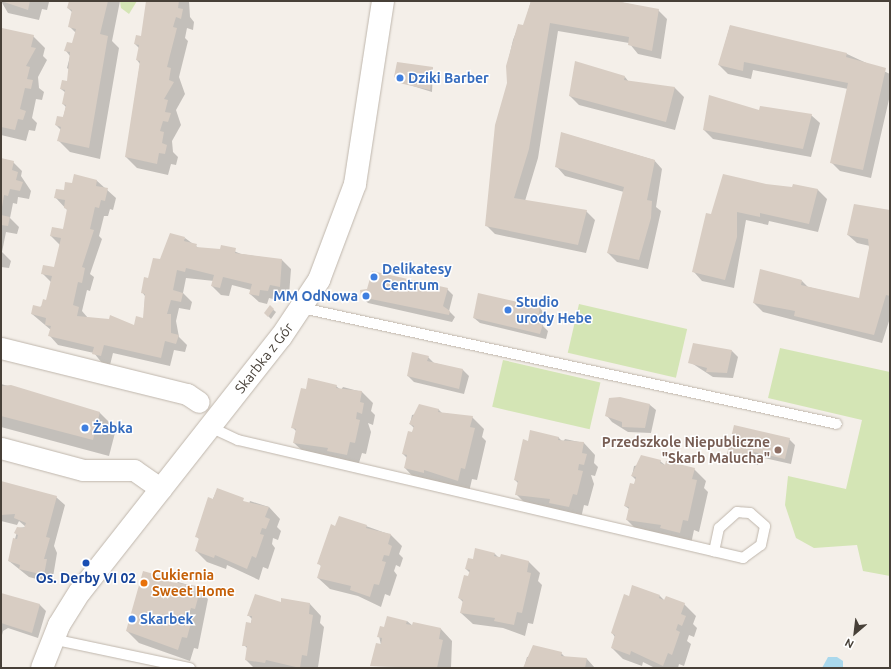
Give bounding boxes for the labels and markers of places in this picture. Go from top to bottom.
place label: Dziki Barber [408,70,489,86]
marker: Dziki Barber [395,73,405,83]
place label: Delikatesy Centrum [382,261,452,294]
marker: Delikatesy Centrum [369,272,379,282]
place label: MM OdNowa [273,288,358,304]
marker: MM OdNowa [361,291,371,301]
place label: Studio urody Hebe [516,294,592,326]
marker: Studio urody Hebe [503,305,513,315]
place label: Żabka [93,420,133,436]
marker: Żabka [80,423,90,433]
place label: Przedszkole Niepubliczne "Skarb Malucha" [602,434,770,466]
marker: Przedszkole Niepubliczne "Skarb Malucha" [773,445,783,455]
marker: Os. Derby VI 02 [81,558,91,568]
place label: Cukiernia Sweet Home [152,567,235,600]
place label: Os. Derby VI 02 [36,570,136,586]
marker: Cukiernia Sweet Home [139,578,149,588]
place label: Skarbek [140,611,193,627]
marker: Skarbek [127,614,137,624]

